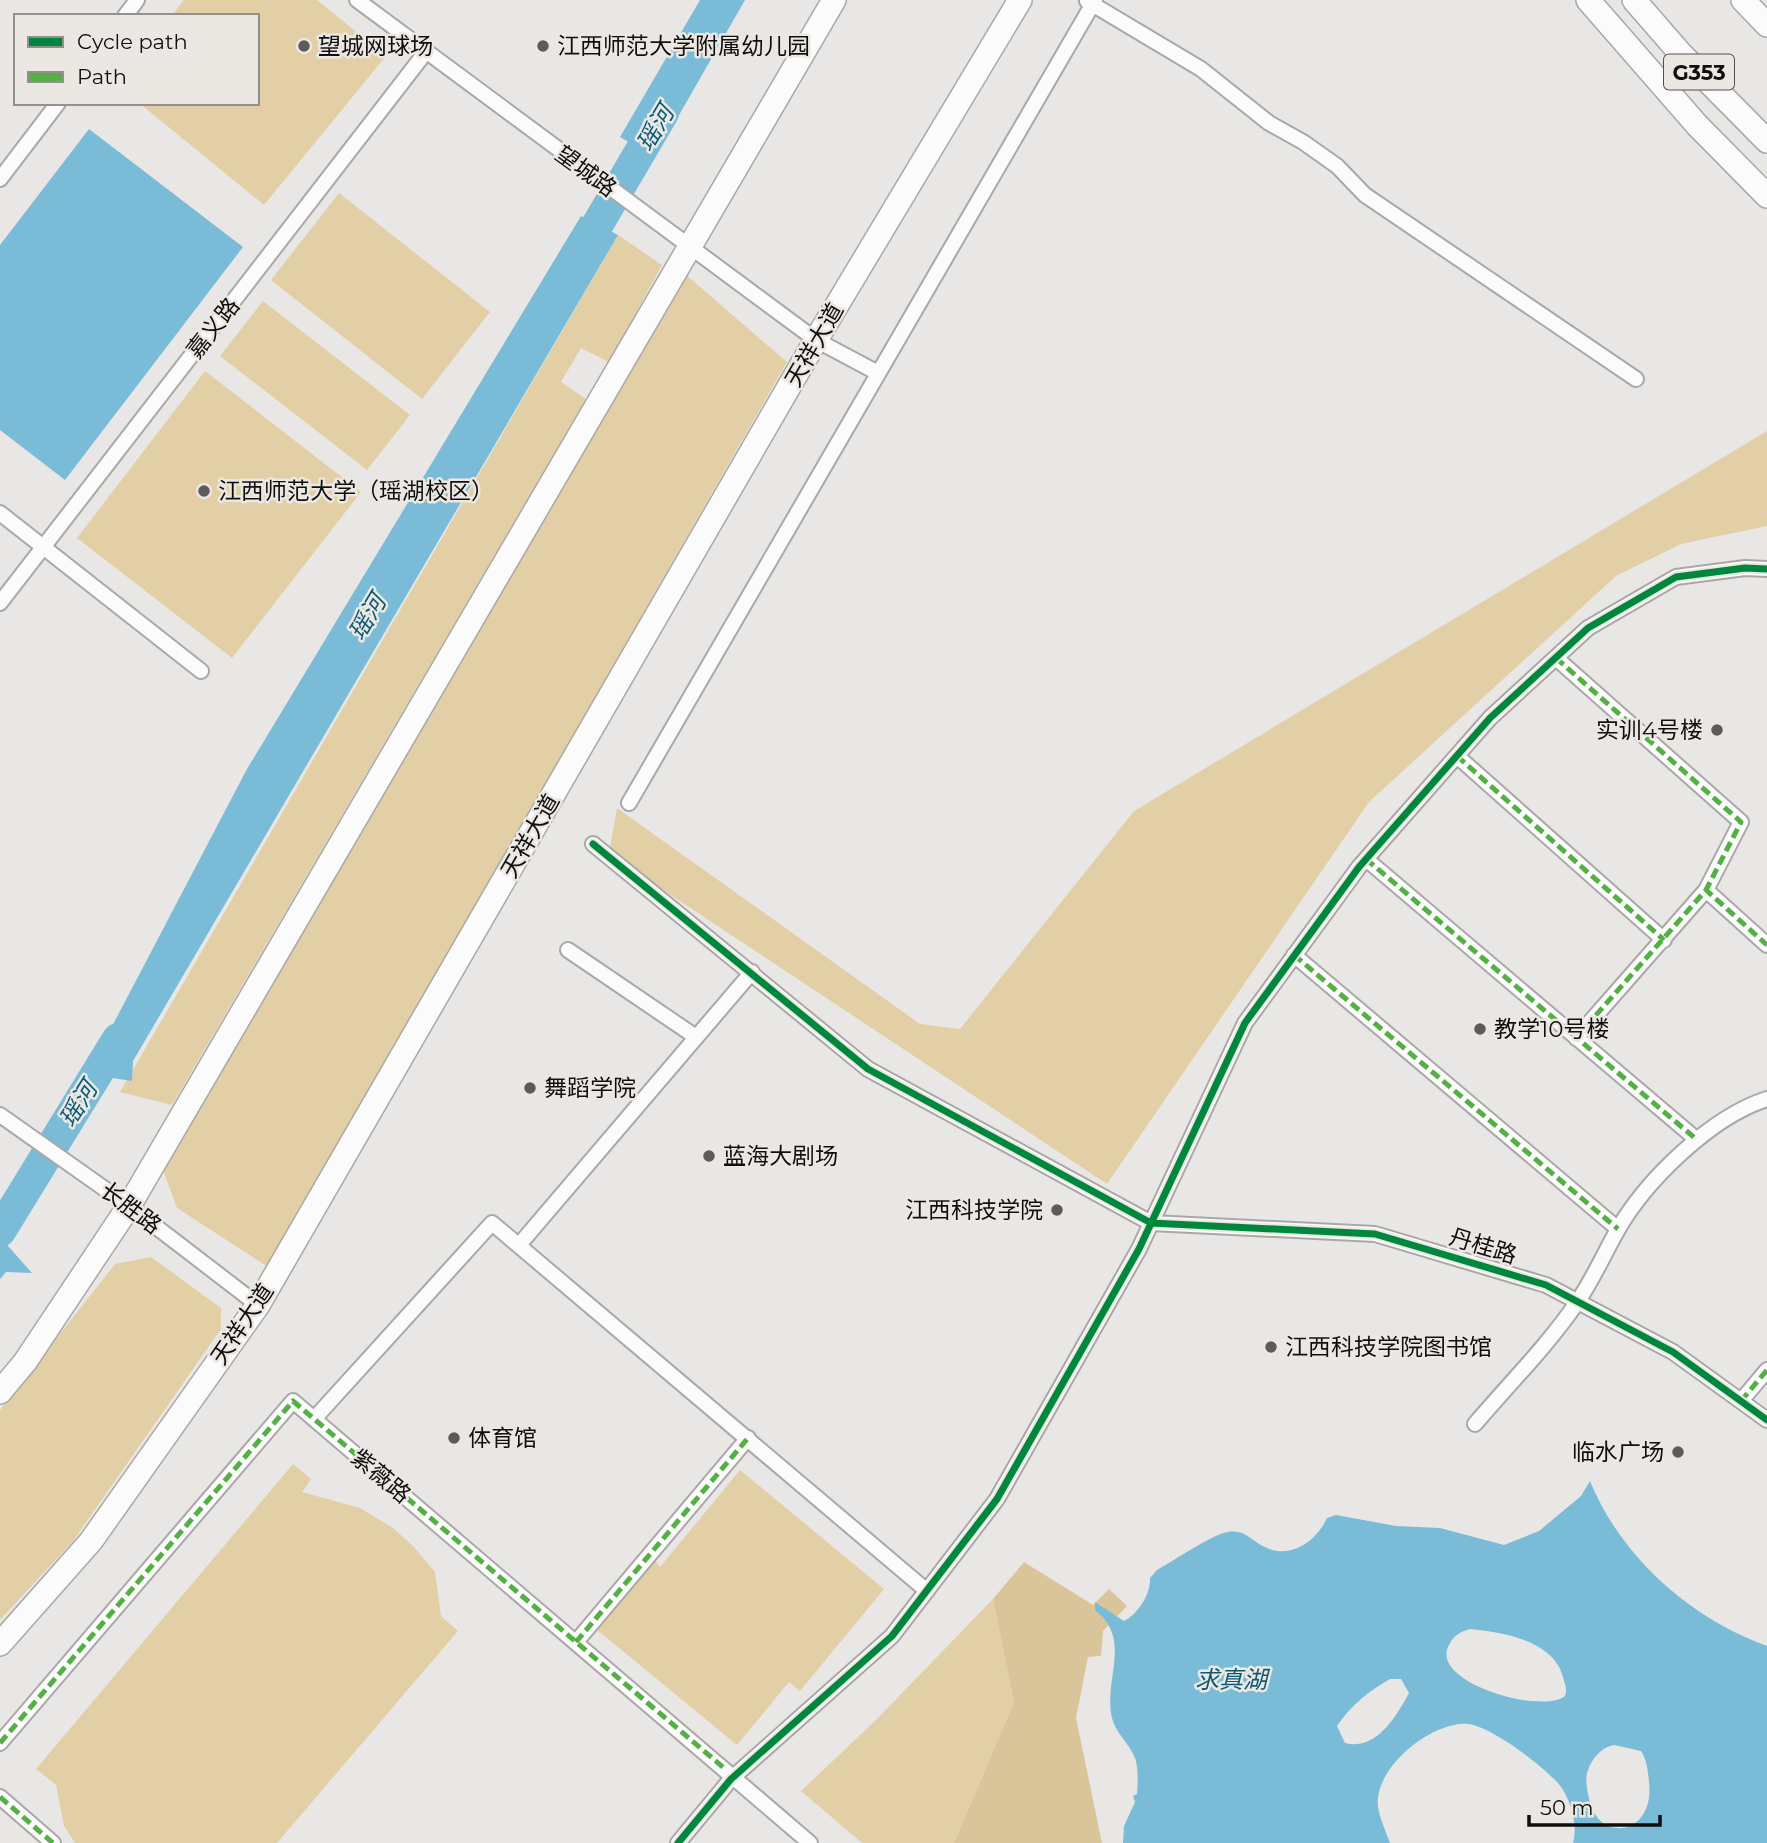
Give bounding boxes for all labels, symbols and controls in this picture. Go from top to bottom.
legend [14,14,259,105]
text: Cycle path [77,29,188,54]
place label: 望城网球场 [318,32,433,60]
place label: 江西师范大学附属幼儿园 [557,32,810,60]
marker: 望城网球场 [296,38,312,54]
marker: 江西师范大学附属幼儿园 [535,38,551,54]
road number: G353 [1664,55,1734,90]
text: Path [77,64,127,89]
water label: 瑶河 [630,97,682,156]
street label: 望城路 [550,139,622,203]
street label: 嘉义路 [181,292,245,364]
street label: 天祥大道 [779,298,849,392]
place label: 江西师范大学（瑶湖校区） [218,477,494,505]
marker: 江西师范大学（瑶湖校区） [196,483,212,499]
water label: 瑶河 [342,586,394,645]
place label: 实训4号楼 [1596,716,1703,744]
marker: 实训4号楼 [1709,722,1725,738]
street label: 天祥大道 [495,789,565,883]
place label: 教学10号楼 [1494,1015,1610,1043]
marker: 教学10号楼 [1472,1021,1488,1037]
water label: 瑶河 [53,1073,105,1132]
place label: 舞蹈学院 [544,1074,636,1102]
marker: 舞蹈学院 [522,1080,538,1096]
place label: 蓝海大剧场 [723,1142,838,1170]
marker: 蓝海大剧场 [701,1148,717,1164]
street label: 长胜路 [95,1176,167,1240]
place label: 江西科技学院 [905,1196,1043,1224]
marker: 江西科技学院 [1049,1202,1065,1218]
street label: 丹桂路 [1446,1223,1520,1269]
street label: 天祥大道 [205,1278,279,1370]
place label: 江西科技学院图书馆 [1285,1333,1492,1361]
marker: 江西科技学院图书馆 [1263,1339,1279,1355]
place label: 体育馆 [468,1424,537,1452]
marker: 体育馆 [446,1430,462,1446]
place label: 临水广场 [1572,1438,1664,1466]
street label: 紫薇路 [346,1443,416,1509]
marker: 临水广场 [1670,1444,1686,1460]
water label: 求真湖 [1195,1665,1271,1694]
scale bar [1529,1784,1660,1828]
text: 50 m [1540,1795,1594,1820]

